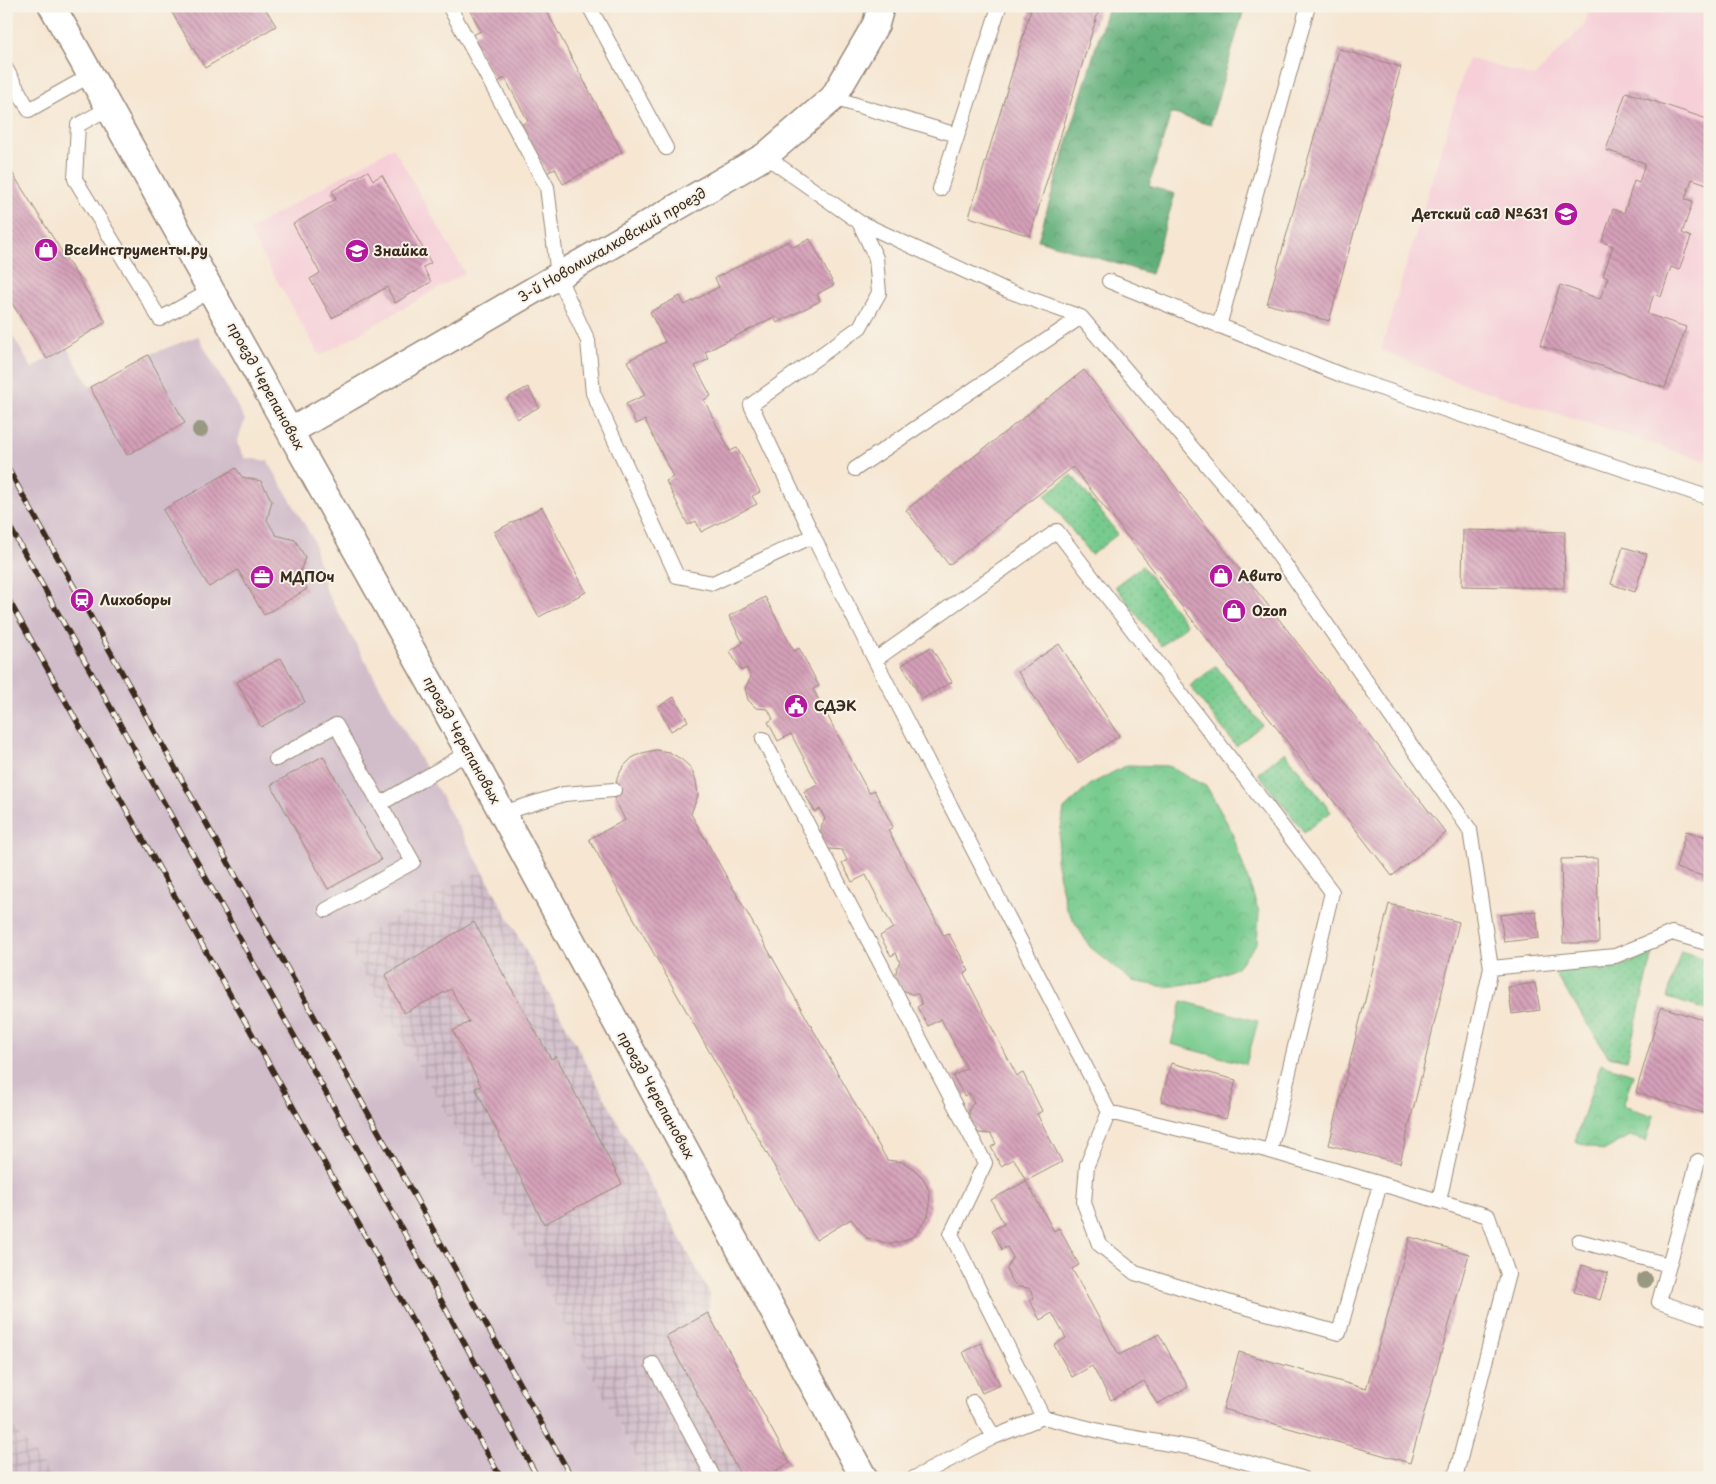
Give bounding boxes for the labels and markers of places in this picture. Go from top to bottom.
school or university icon: Детский сад №631 [1553,201,1579,227]
place label: Детский сад №631 [1411,203,1548,224]
shop icon: ВсеИнструменты.ру [33,237,59,263]
school or university icon: Знайка [344,238,370,264]
place label: ВсеИнструменты.ру [64,239,208,260]
place label: Знайка [373,240,429,261]
shop icon: Авито [1208,563,1234,589]
office icon: МДПОч [249,564,275,590]
place label: Авито [1238,565,1282,586]
place label: МДПОч [280,566,335,587]
station icon: Лихоборы [69,587,95,613]
place label: Лихоборы [100,589,172,610]
shop icon: Ozon [1221,598,1247,624]
place label: Ozon [1252,600,1287,621]
public building icon: СДЭК [783,693,809,719]
place label: СДЭК [814,695,857,716]

